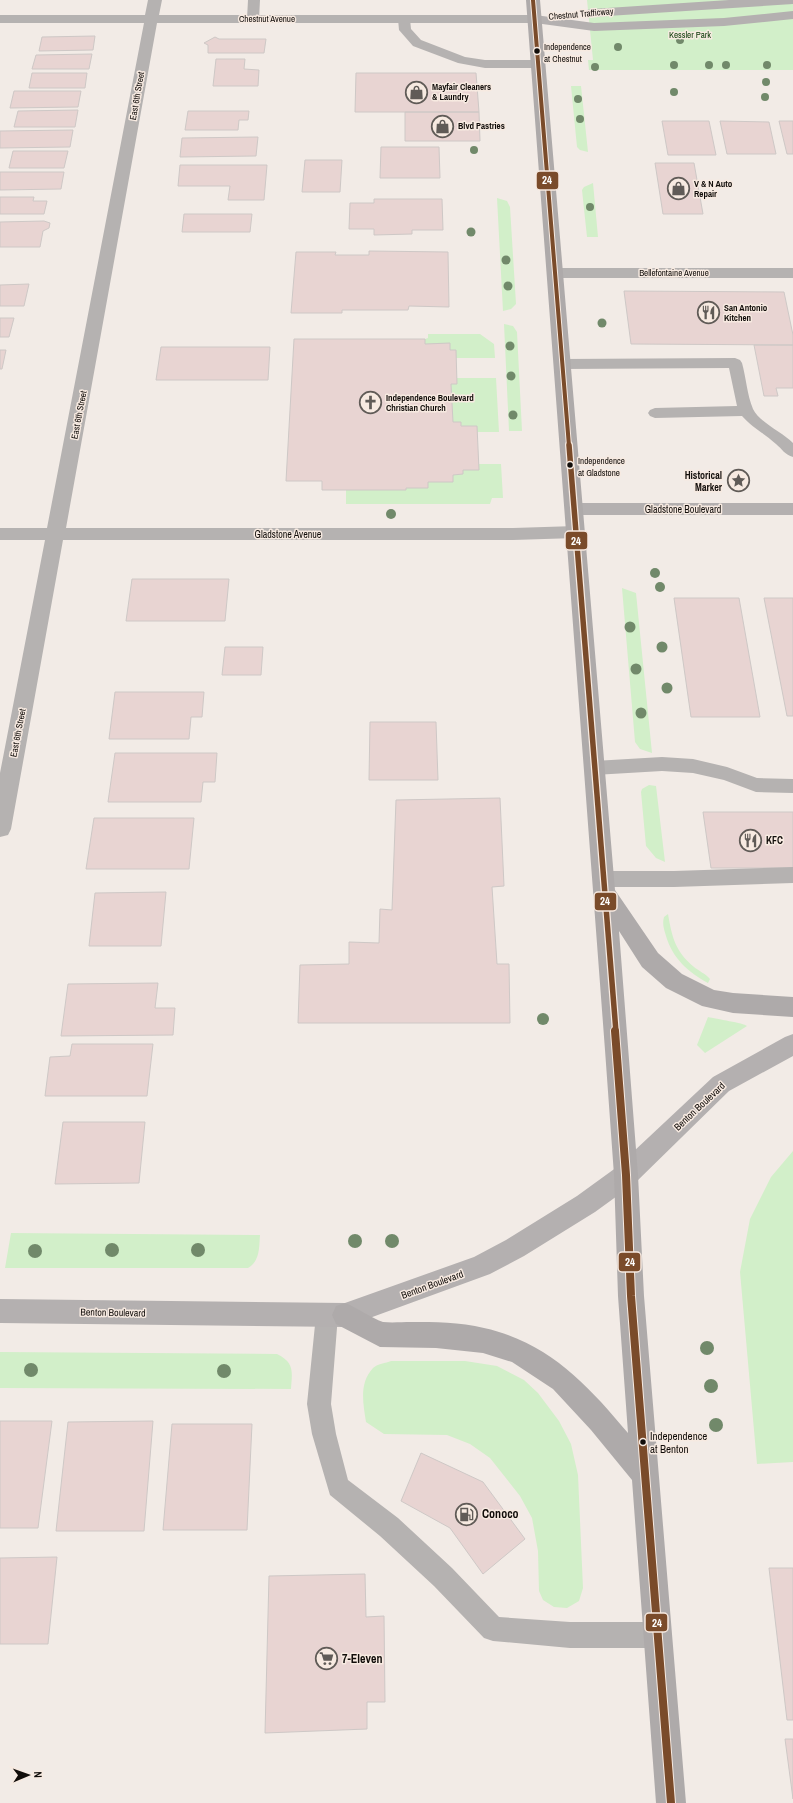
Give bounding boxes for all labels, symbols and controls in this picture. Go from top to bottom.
street label: Chestnut Trafficway [548,5,614,23]
street label: Chestnut Avenue [239,13,295,25]
park label: Kessler Park [669,29,711,41]
place label: Independence at Chestnut [544,41,591,65]
marker: Independence at Chestnut [532,46,542,56]
street label: East 6th Street [127,71,147,121]
shop icon: Mayfair Cleaners & Laundry [403,79,429,105]
place label: Mayfair Cleaners & Laundry [432,81,491,103]
shop icon: Blvd Pastries [429,113,455,139]
place label: Blvd Pastries [458,120,505,132]
line badge: 24 [536,171,559,190]
text: 24 [542,173,552,187]
shop icon: V & N Auto Repair [666,176,692,202]
place label: V & N Auto Repair [694,178,733,200]
street label: Bellefontaine Avenue [639,267,709,279]
restaurant icon: San Antonio Kitchen [695,300,721,326]
place label: San Antonio Kitchen [724,302,768,324]
street label: East 6th Street [68,390,90,440]
church icon: Independence Boulevard Christian Church [358,390,384,416]
place label: Independence Boulevard Christian Church [386,392,474,414]
place label: Independence at Gladstone [578,455,625,479]
marker: Independence at Gladstone [565,460,575,470]
place icon: Historical Marker [725,468,751,494]
place label: Historical Marker [685,469,723,494]
street label: Gladstone Boulevard [645,503,721,516]
street label: Gladstone Avenue [255,528,322,541]
line badge: 24 [565,531,588,550]
text: 24 [571,534,581,548]
street label: East 6th Street [7,708,29,758]
restaurant icon: KFC [737,827,763,853]
place label: KFC [766,834,783,847]
line badge: 24 [594,892,617,911]
text: 24 [600,894,610,908]
street label: Benton Boulevard [671,1079,728,1133]
line badge: 24 [618,1252,641,1272]
text: 24 [625,1255,635,1269]
street label: Benton Boulevard [399,1267,465,1302]
street label: Benton Boulevard [80,1305,146,1320]
place label: Independence at Benton [650,1429,707,1456]
marker: Independence at Benton [638,1437,648,1447]
fuel station icon: Conoco [453,1501,479,1527]
place label: Conoco [482,1506,519,1522]
line badge: 24 [645,1613,668,1632]
text: 24 [652,1616,662,1630]
supermarket icon: 7-Eleven [313,1646,339,1672]
place label: 7-Eleven [342,1651,382,1667]
north arrow [8,1755,48,1795]
text: N [31,1771,45,1778]

